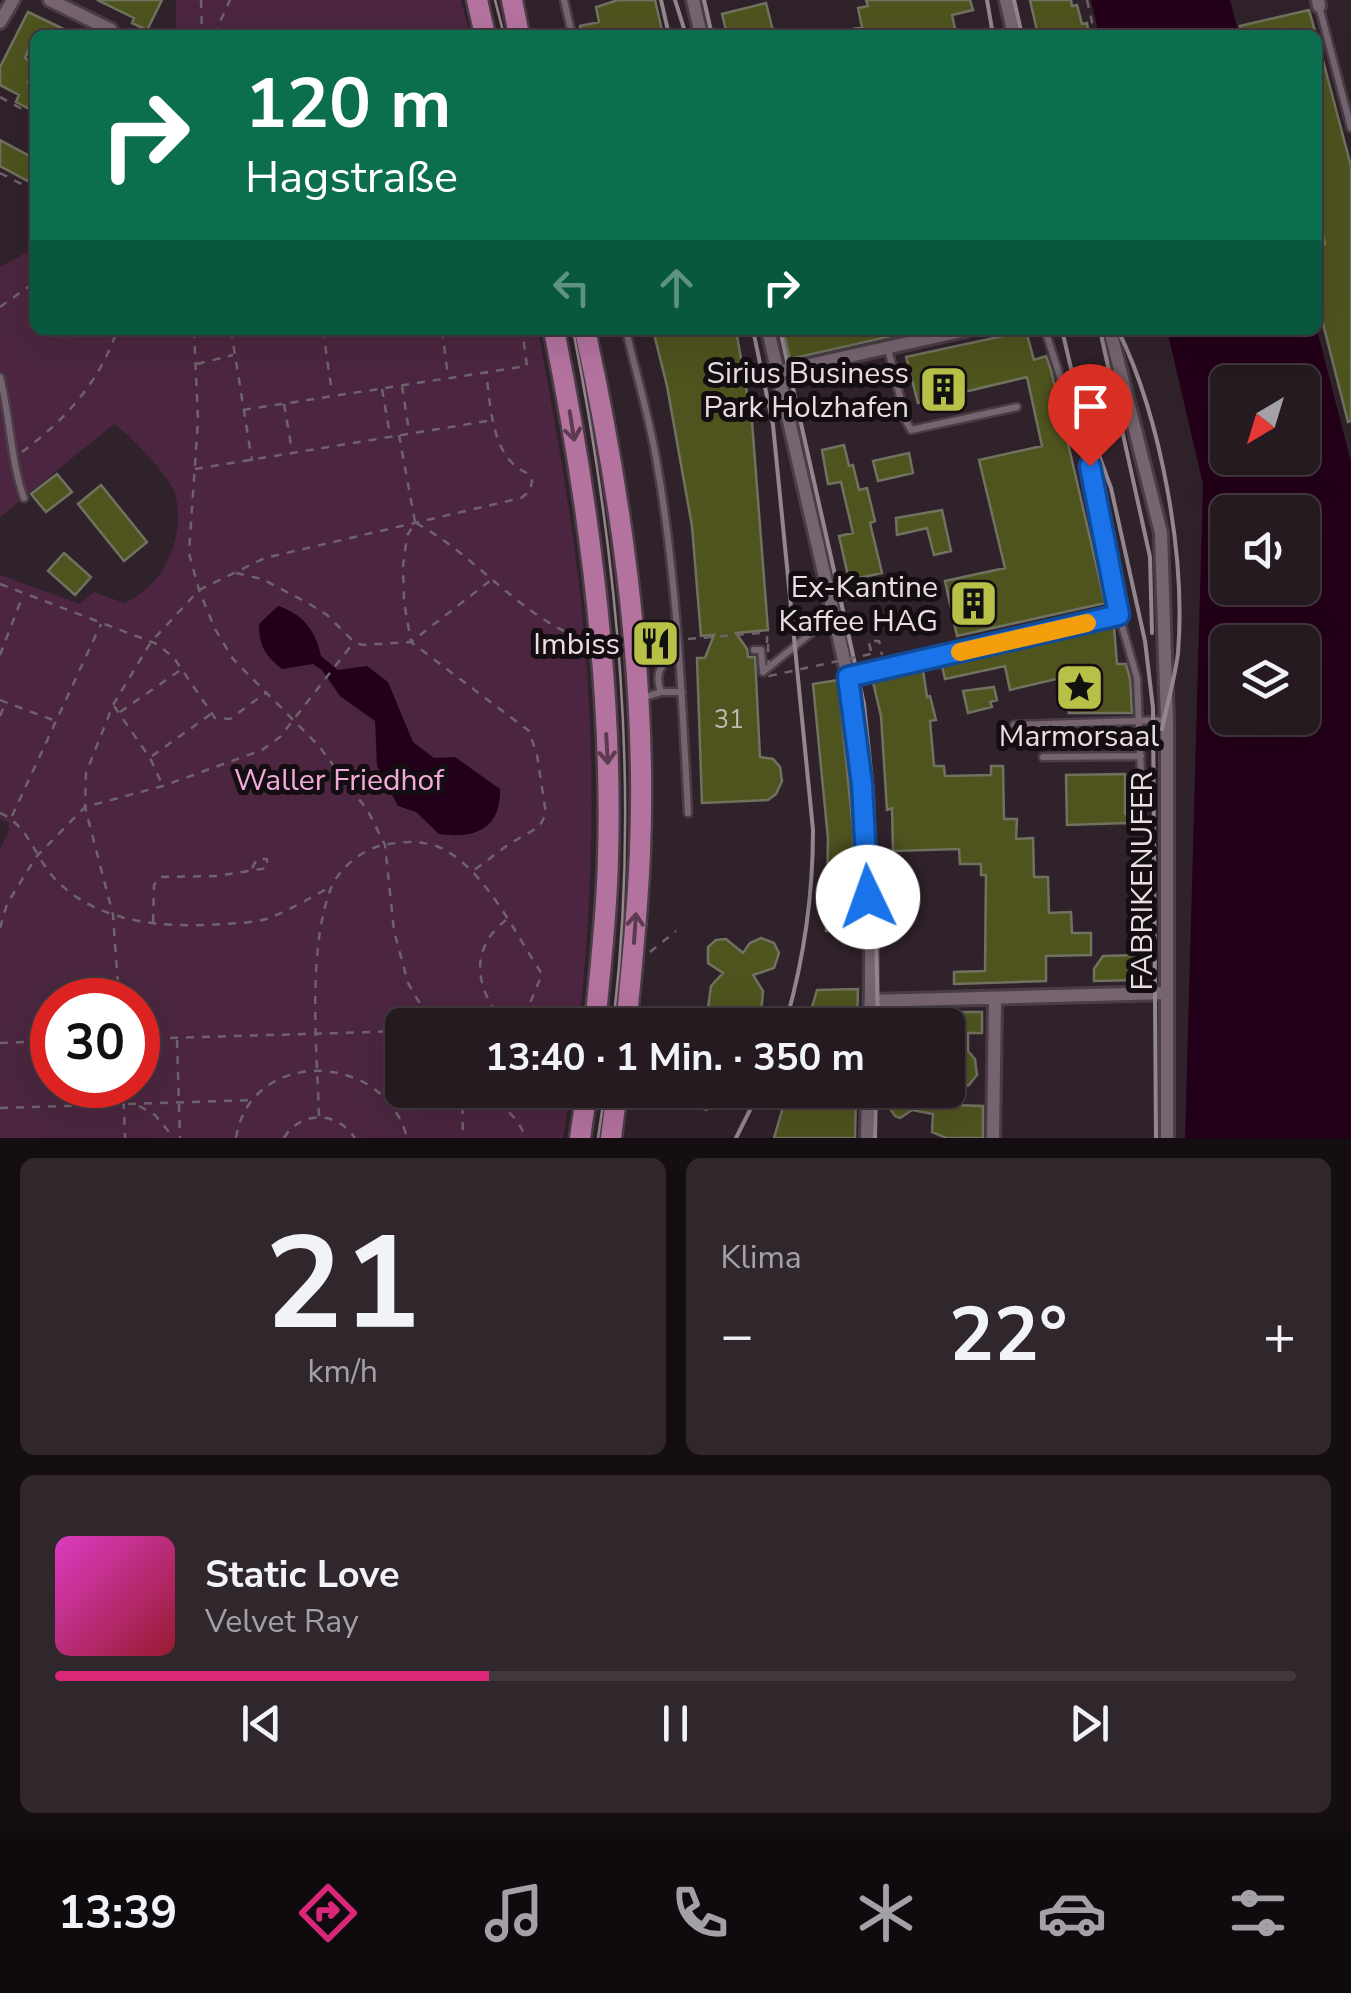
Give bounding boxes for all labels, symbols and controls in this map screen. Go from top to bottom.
text: 120 m [245,56,451,152]
icon: right [80,70,210,200]
text: Hagstraße [245,147,458,208]
icon: left [544,260,599,315]
icon: ahead [649,260,704,315]
icon: right [754,260,809,315]
place label: Sirius Business Park Holzhafen [704,353,909,428]
building icon: Sirius Business Park Holzhafen [918,364,970,416]
pin [1048,364,1133,467]
north arrow [1210,365,1320,475]
map controls [1210,365,1320,735]
icon: arrive [1063,379,1118,434]
one-way arrow [563,409,581,442]
button: sound [1210,495,1320,605]
place label: Ex-Kantine Kaffee HAG [779,567,938,642]
building icon: Ex-Kantine Kaffee HAG [947,578,999,630]
restaurant icon: Imbiss [629,618,681,670]
place label: Imbiss [533,624,620,665]
button: layers [1210,625,1320,735]
place icon: Marmorsaal [1053,661,1105,713]
house number: 31 [714,703,744,737]
place label: Marmorsaal [999,716,1159,757]
one-way arrow [597,732,616,764]
park label: Waller Friedhof [234,760,445,801]
street label: FABRIKENUFER [1122,772,1163,990]
position arrow [816,845,920,949]
one-way arrow [626,912,645,944]
speed limit sign: 30 [30,978,160,1108]
text: 13:40 · 1 Min. · 350 m [485,1032,865,1083]
text: 21 [265,1196,421,1373]
text: Klima [721,1236,802,1279]
text: 22° [949,1284,1067,1386]
text: − [721,1298,754,1373]
text: + [1263,1298,1296,1373]
text: km/h [307,1350,378,1393]
text: Static Love [205,1549,400,1600]
text: Velvet Ray [205,1600,359,1643]
icon: previous [234,1696,289,1751]
icon: pause [648,1696,703,1751]
icon: next [1062,1696,1117,1751]
icon: directions [293,1878,363,1948]
icon: music [479,1878,549,1948]
icon: phone [665,1878,735,1948]
icon: climate [851,1878,921,1948]
icon: car [1037,1878,1107,1948]
icon: filters [1223,1878,1293,1948]
text: 13:39 [58,1883,177,1944]

